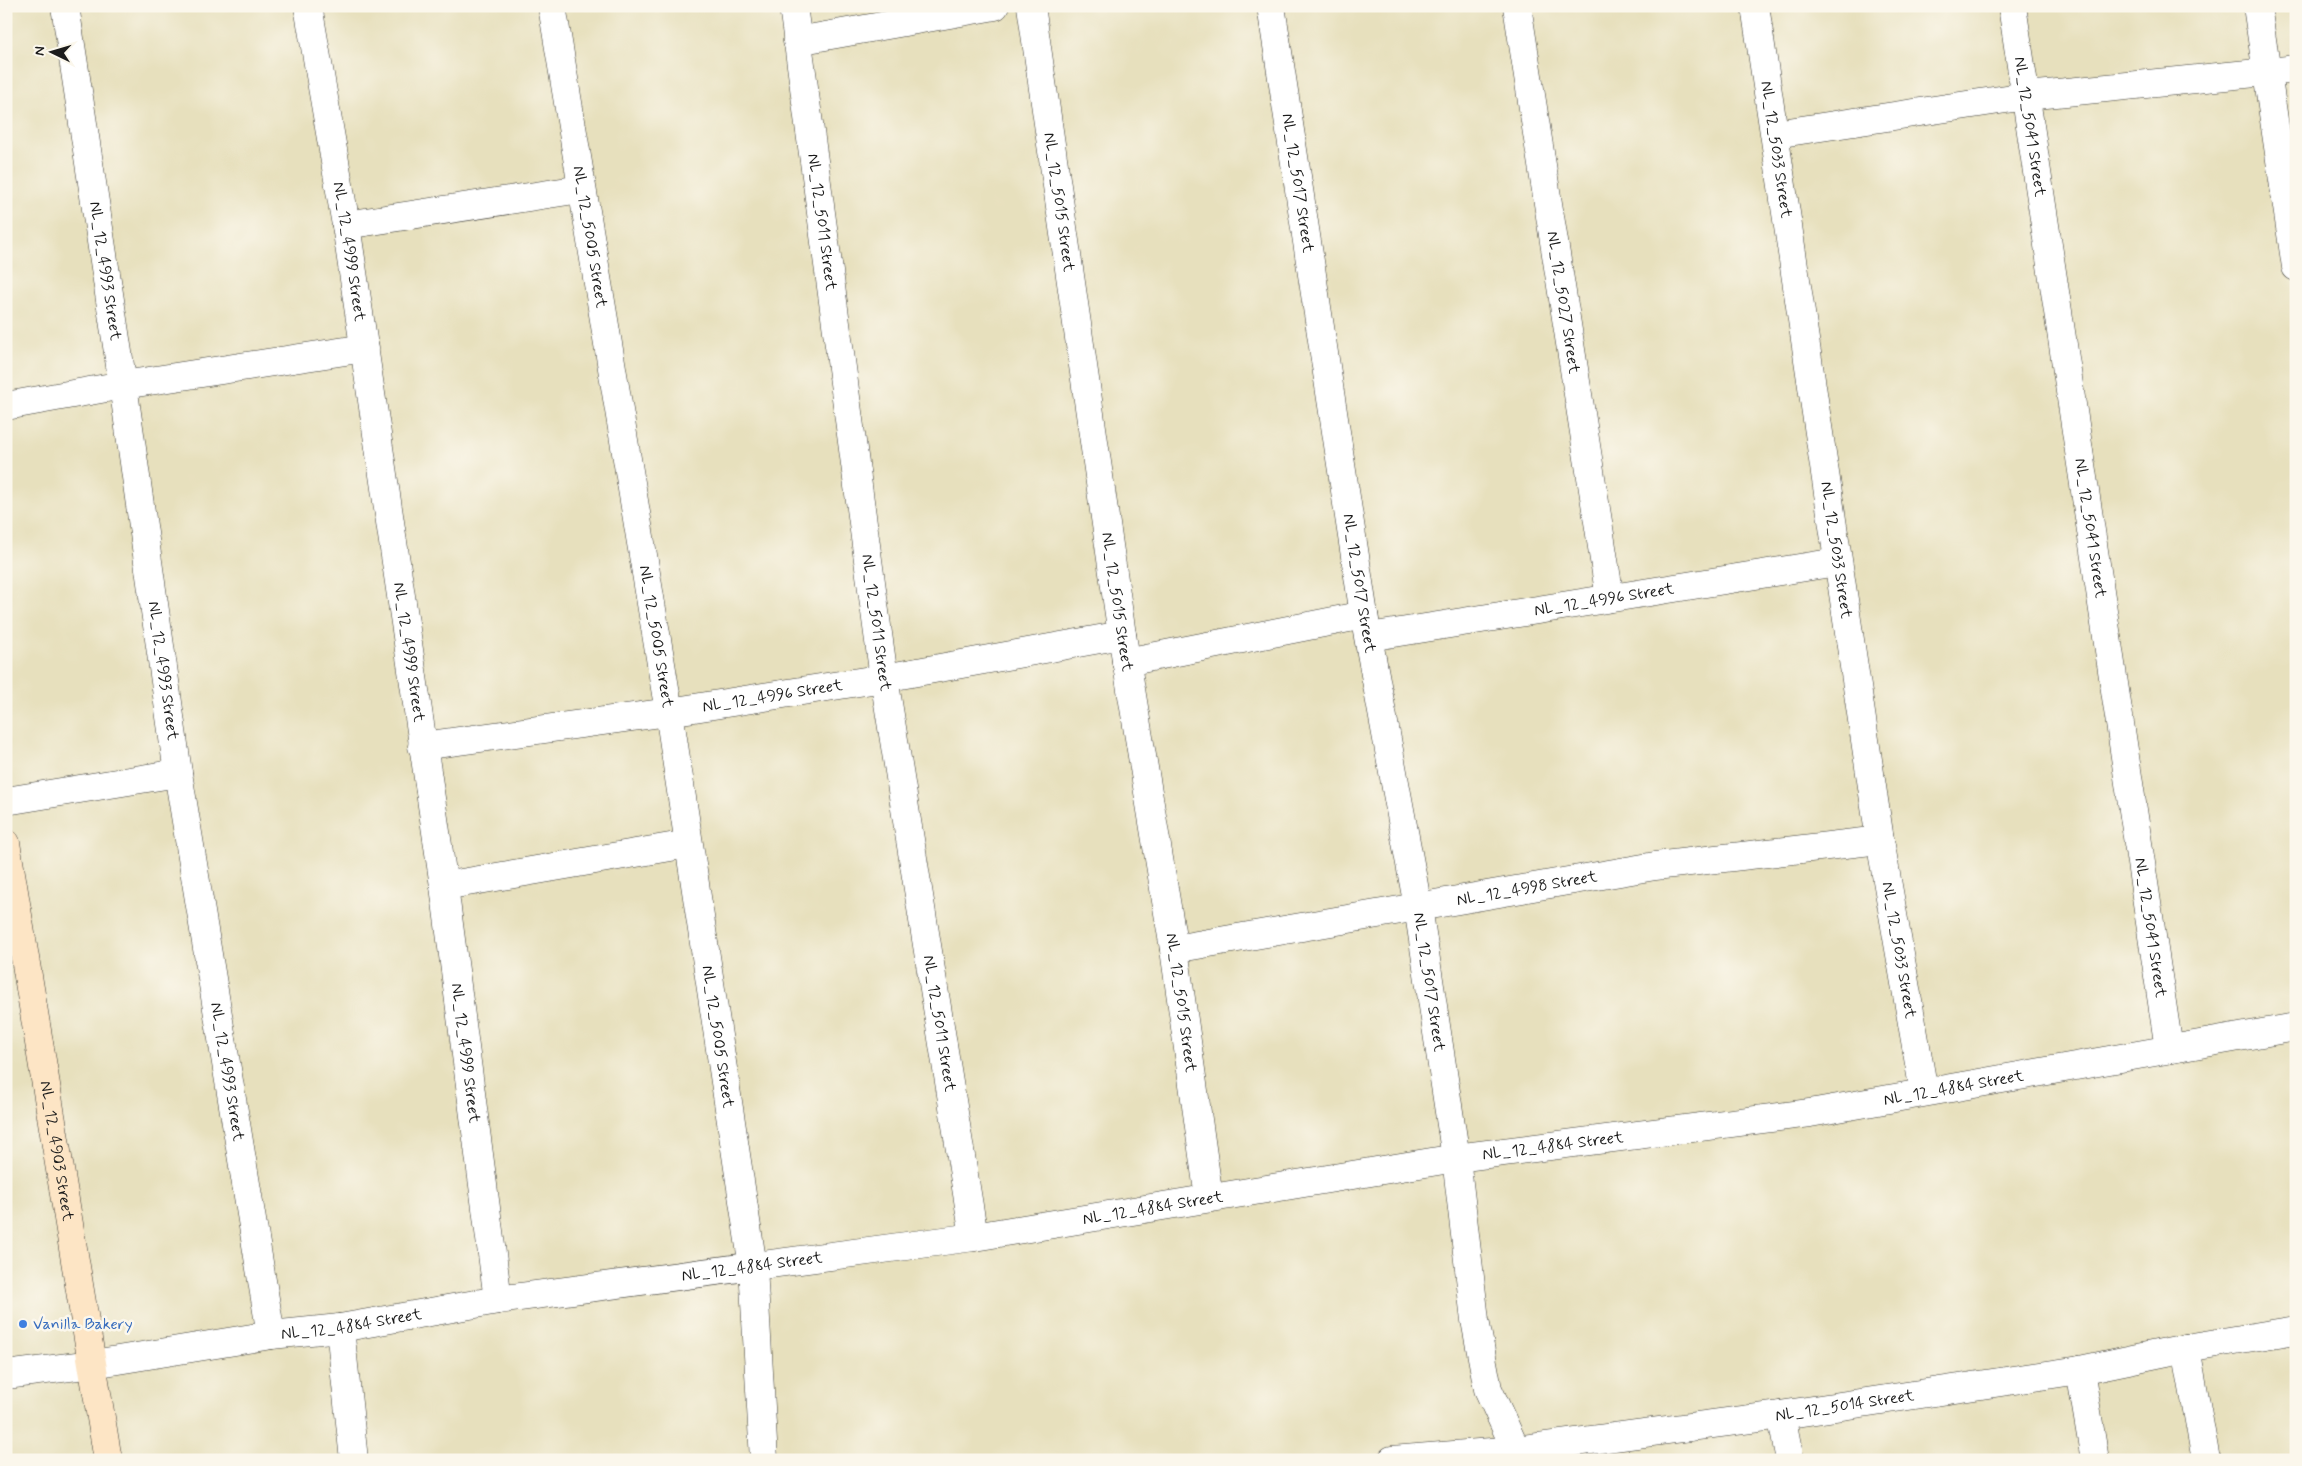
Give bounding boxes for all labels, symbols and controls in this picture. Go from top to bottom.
north arrow [28,28,78,78]
text: N [31,46,49,56]
street label: NL_12_5041 Street [2009,55,2051,199]
street label: NL_12_5033 Street [1756,79,1797,220]
street label: NL_12_5017 Street [1277,112,1319,255]
street label: NL_12_5015 Street [1039,131,1080,274]
street label: NL_12_5011 Street [803,152,842,292]
street label: NL_12_5005 Street [568,164,612,310]
street label: NL_12_4999 Street [328,180,371,323]
street label: NL_12_4993 Street [85,200,127,342]
street label: NL_12_5027 Street [1542,230,1585,376]
street label: NL_12_5041 Street [2070,457,2112,600]
street label: NL_12_5033 Street [1816,480,1857,620]
street label: NL_12_5017 Street [1338,512,1381,655]
street label: NL_12_5015 Street [1097,531,1138,673]
street label: NL_12_5011 Street [857,553,897,693]
street label: NL_12_5005 Street [634,564,679,710]
street label: NL_12_4996 Street [1533,578,1676,621]
street label: NL_12_4999 Street [389,581,430,724]
street label: NL_12_4993 Street [143,600,184,742]
street label: NL_12_4996 Street [701,674,844,717]
street label: NL_12_5041 Street [2130,856,2172,1000]
street label: NL_12_4998 Street [1455,866,1599,911]
street label: NL_12_5033 Street [1877,880,1922,1021]
street label: NL_12_5017 Street [1408,911,1450,1054]
street label: NL_12_5015 Street [1161,931,1202,1074]
street label: NL_12_5011 Street [918,954,961,1094]
street label: NL_12_5005 Street [697,964,739,1110]
street label: NL_12_4999 Street [446,982,485,1125]
street label: NL_12_4993 Street [206,1001,249,1143]
street label: NL_12_4884 Street [1882,1065,2026,1110]
street label: NL_12_4903 Street [35,1079,79,1223]
street label: NL_12_4884 Street [1481,1126,1625,1165]
street label: NL_12_4884 Street [1081,1186,1225,1230]
street label: NL_12_4884 Street [680,1247,824,1286]
street label: NL_12_4884 Street [280,1303,424,1344]
place label: Vanilla Bakery [33,1314,133,1335]
marker: Vanilla Bakery [17,1318,29,1330]
street label: NL_12_5014 Street [1774,1385,1916,1426]

